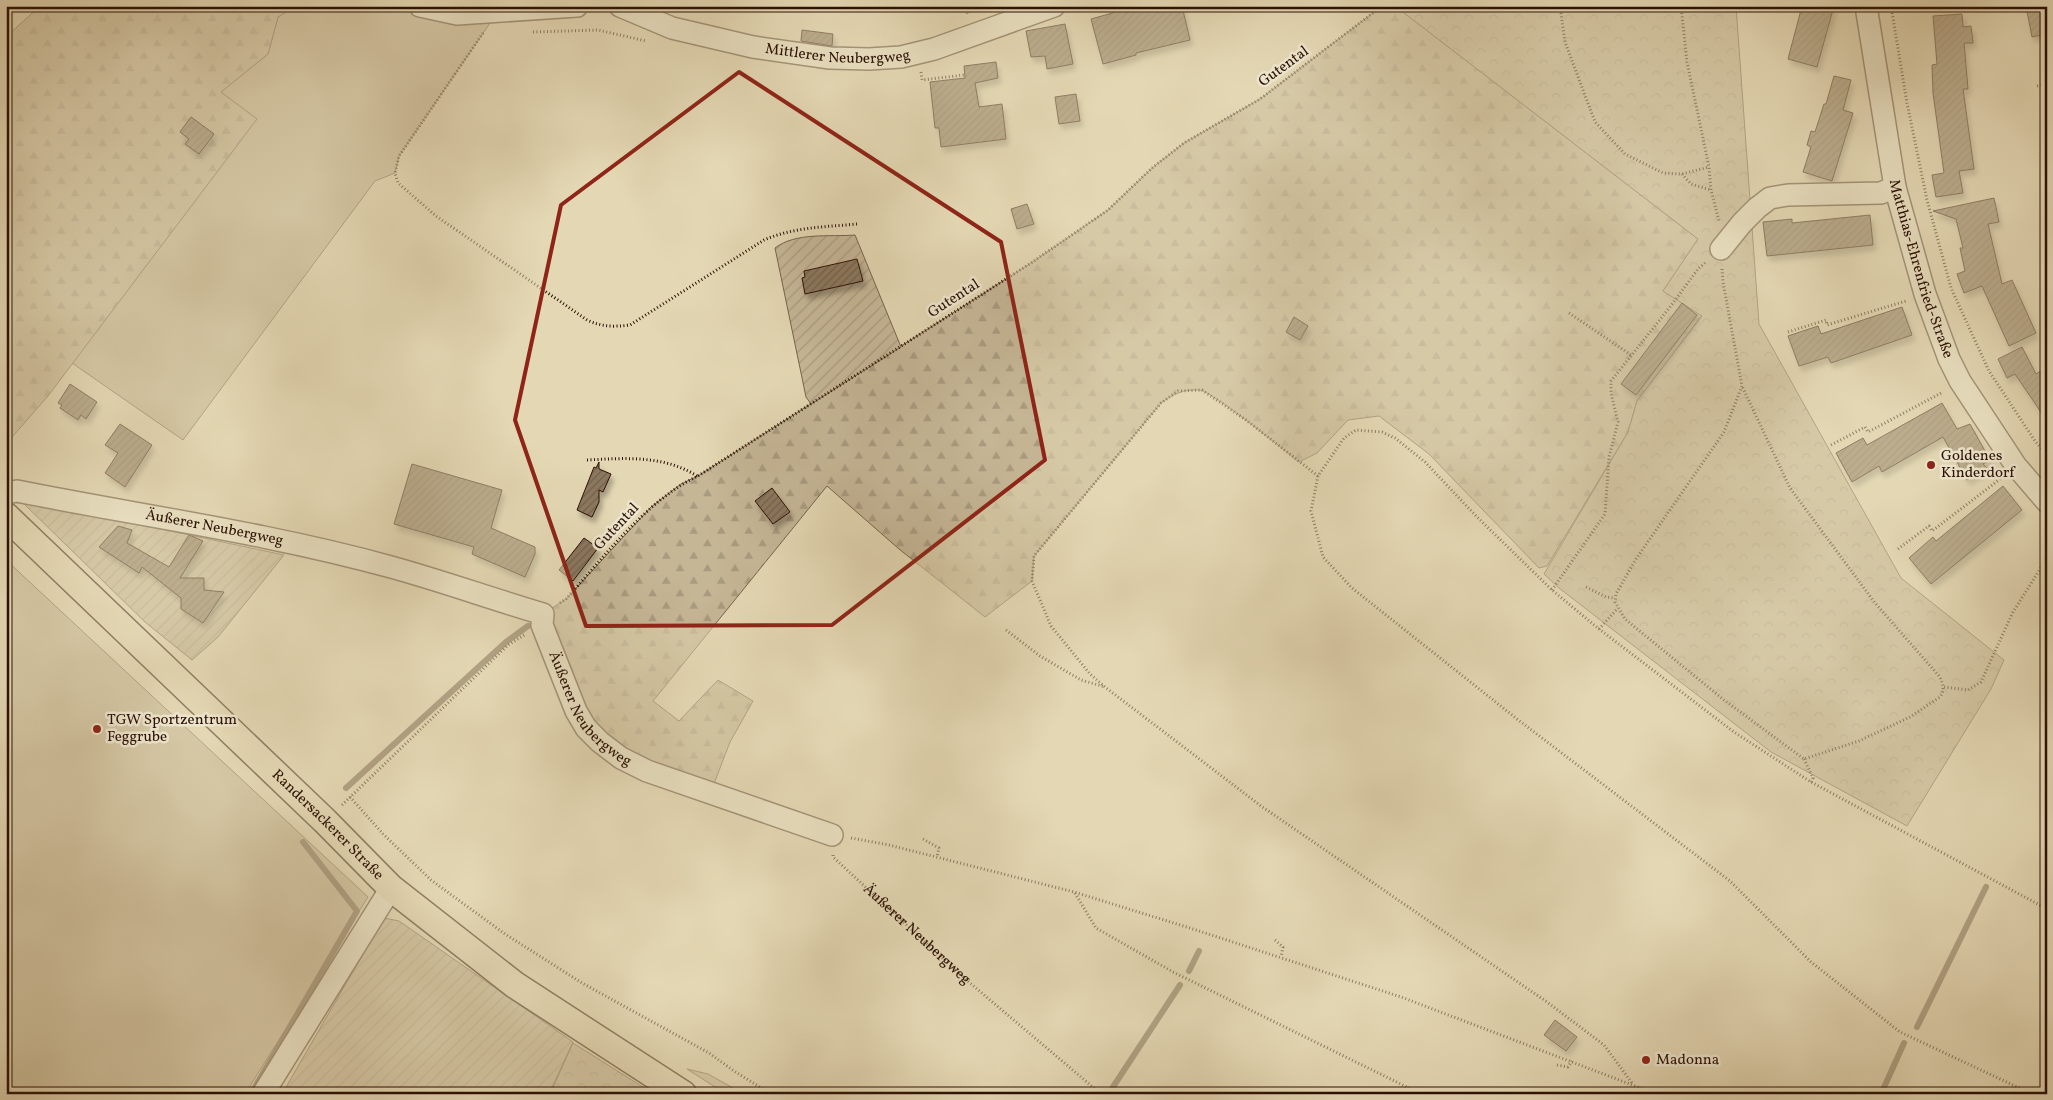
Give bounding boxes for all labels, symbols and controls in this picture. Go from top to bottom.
street label: Mittlerer Neubergweg [764,38,913,70]
street label: Gutental [1254,42,1314,92]
street label: Matthias-Ehrenfried-Straße [1883,178,1958,361]
street label: Gutental [924,274,984,324]
place label: Goldenes Kinderdorf [1941,446,2016,484]
marker: Goldenes Kinderdorf [1925,459,1937,471]
street label: Gutental [590,499,644,555]
street label: Äußerer Neubergweg [144,505,286,551]
street label: Äußerer Neubergweg [543,648,635,772]
place label: TGW Sportzentrum Feggrube [107,710,237,748]
marker: TGW Sportzentrum Feggrube [91,723,103,735]
street label: Randersackerer Straße [267,765,388,885]
street label: Äußerer Neubergweg [858,879,975,990]
place label: Madonna [1656,1050,1719,1071]
marker: Madonna [1640,1054,1652,1066]

